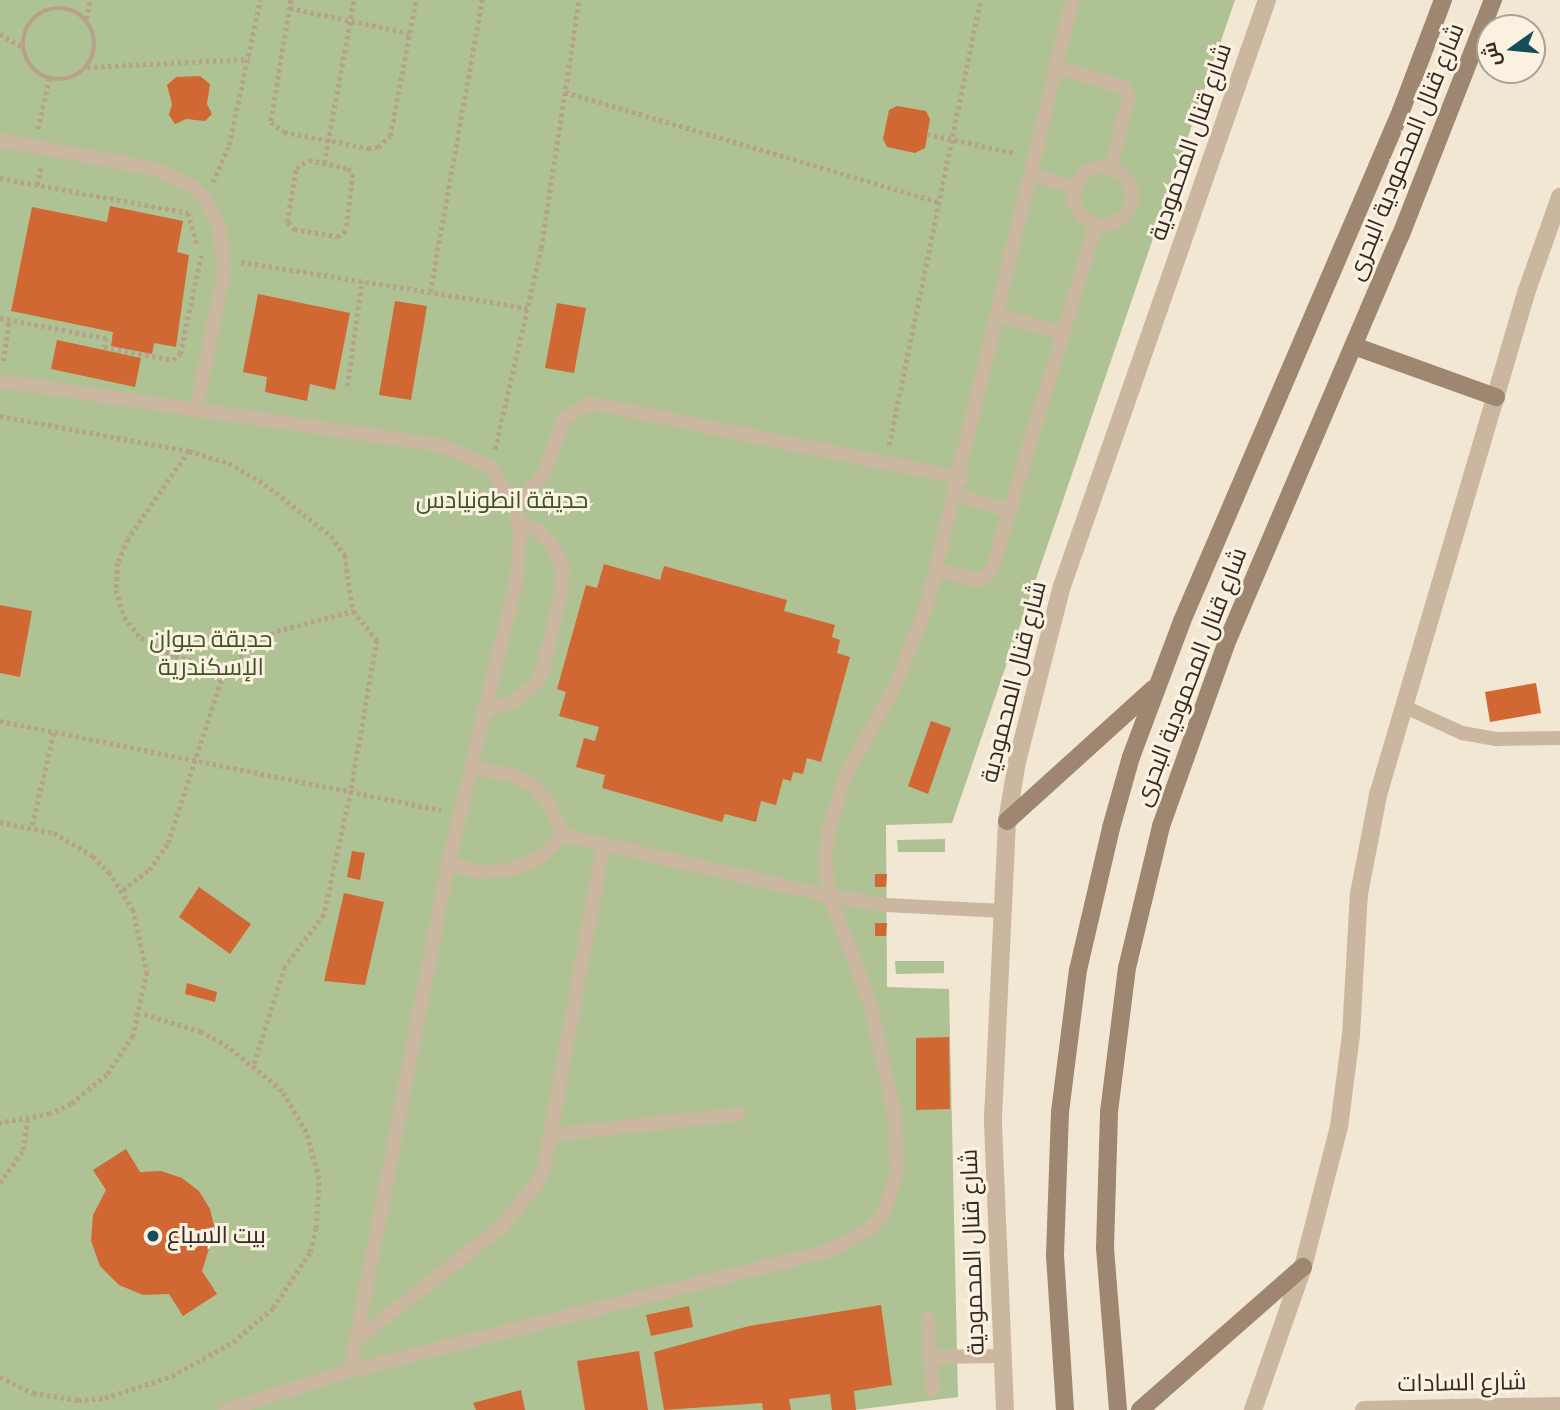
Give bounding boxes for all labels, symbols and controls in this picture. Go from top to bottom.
north arrow [1476,14,1546,84]
street label: شارع قنال المحمودية البحرى [1341,19,1471,285]
text: ش [1476,39,1508,69]
street label: شارع قنال المحمودية [1144,40,1238,244]
park label: حديقة انطونيادس [416,487,588,515]
street label: شارع قنال المحمودية البحرى [1128,544,1254,810]
street label: شارع قنال المحمودية [975,578,1053,786]
park label: حديقة حيوان الإسكندرية [149,626,273,682]
street label: شارع قنال المحمودية [955,1148,991,1356]
place label: بيت السباع [167,1222,266,1250]
marker: بيت السباع [145,1228,161,1244]
street label: شارع السادات [1397,1367,1527,1399]

